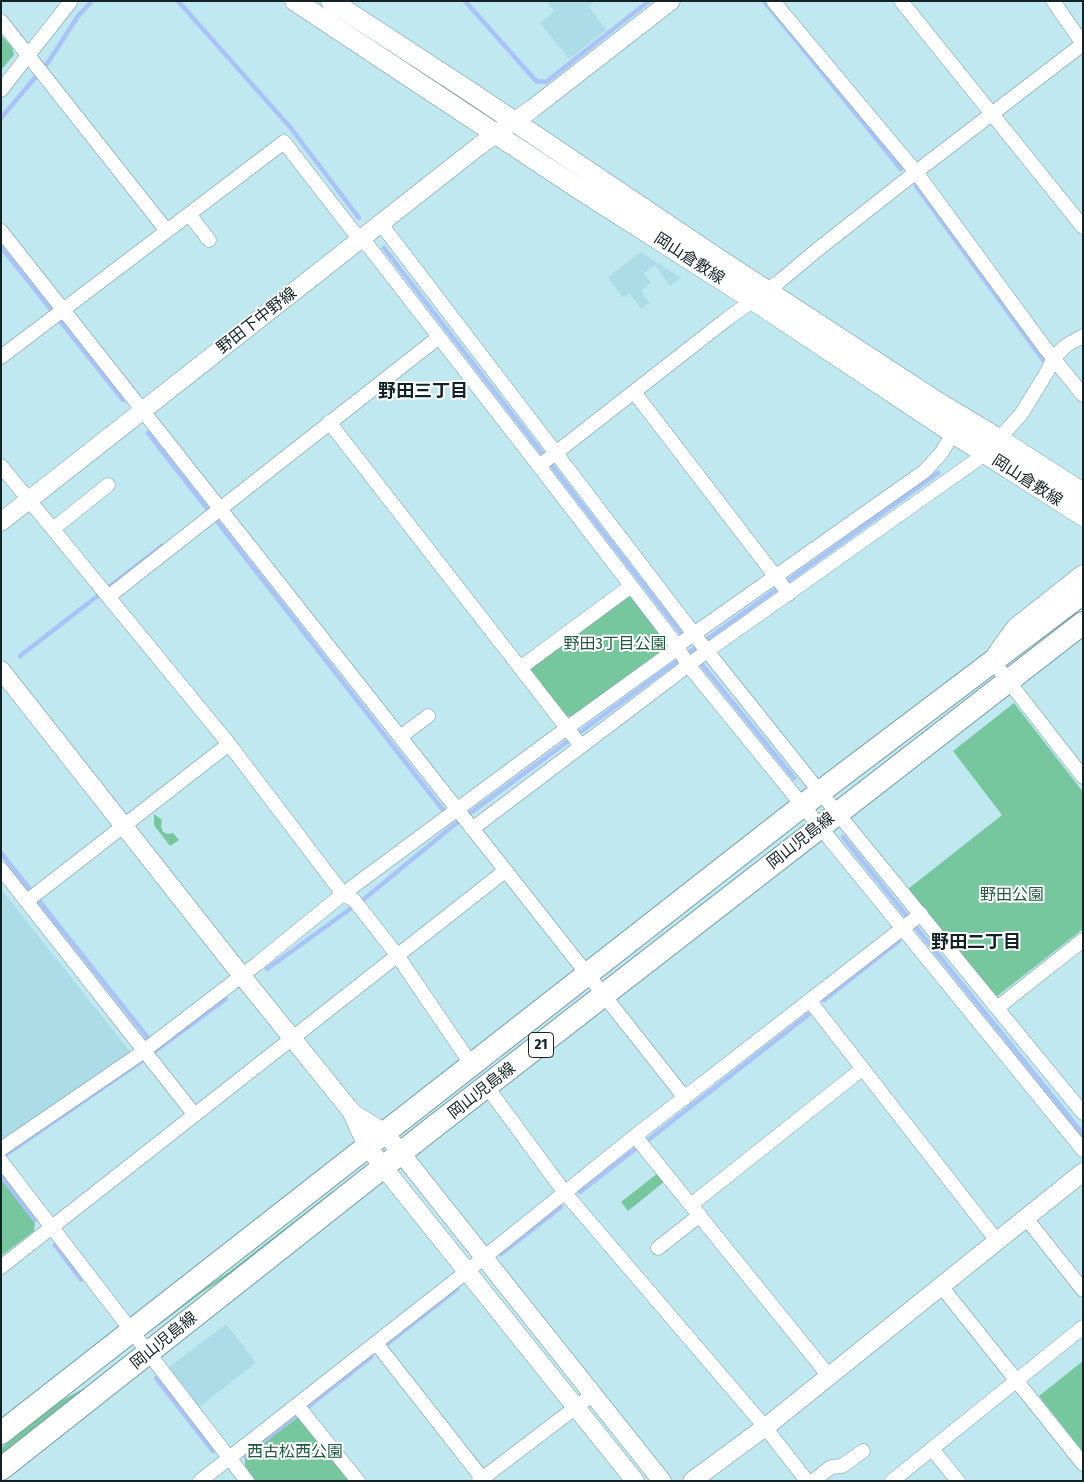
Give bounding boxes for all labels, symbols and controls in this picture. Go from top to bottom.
street label: 岡山倉敷線 [650,229,728,289]
street label: 野田下中野線 [213,284,301,358]
district label: 野田三丁目 [378,381,468,403]
street label: 岡山倉敷線 [988,451,1066,511]
park label: 野田3丁目公園 [563,635,667,655]
street label: 岡山児島線 [764,809,838,873]
park label: 野田公園 [980,886,1044,906]
district label: 野田二丁目 [931,932,1021,954]
road number: 21 [528,1032,554,1058]
street label: 岡山児島線 [445,1059,519,1123]
street label: 岡山児島線 [127,1308,201,1374]
park label: 西古松西公園 [247,1443,343,1463]

